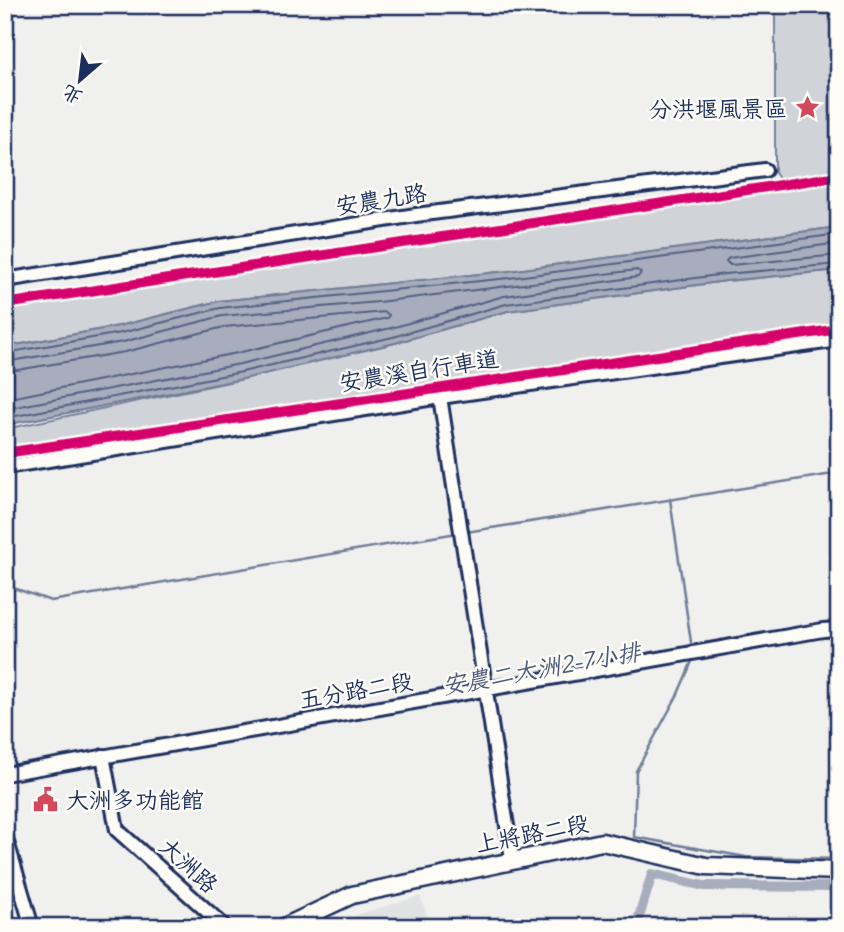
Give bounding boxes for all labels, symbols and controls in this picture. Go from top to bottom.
north arrow [46,46,116,116]
text: 北 [58,80,86,110]
place label: 分洪堰風景區 [649,94,787,123]
place icon: 分洪堰風景區 [793,94,821,122]
street label: 安農九路 [333,177,429,221]
street label: 安農溪自行車道 [337,343,501,397]
water label: 安農二大洲2-7小排 [439,635,645,700]
street label: 五分路二段 [297,666,415,714]
public building icon: 大洲多功能館 [32,785,60,813]
place label: 大洲多功能館 [66,785,204,814]
street label: 上將路二段 [473,808,591,858]
street label: 大洲路 [154,831,224,899]

